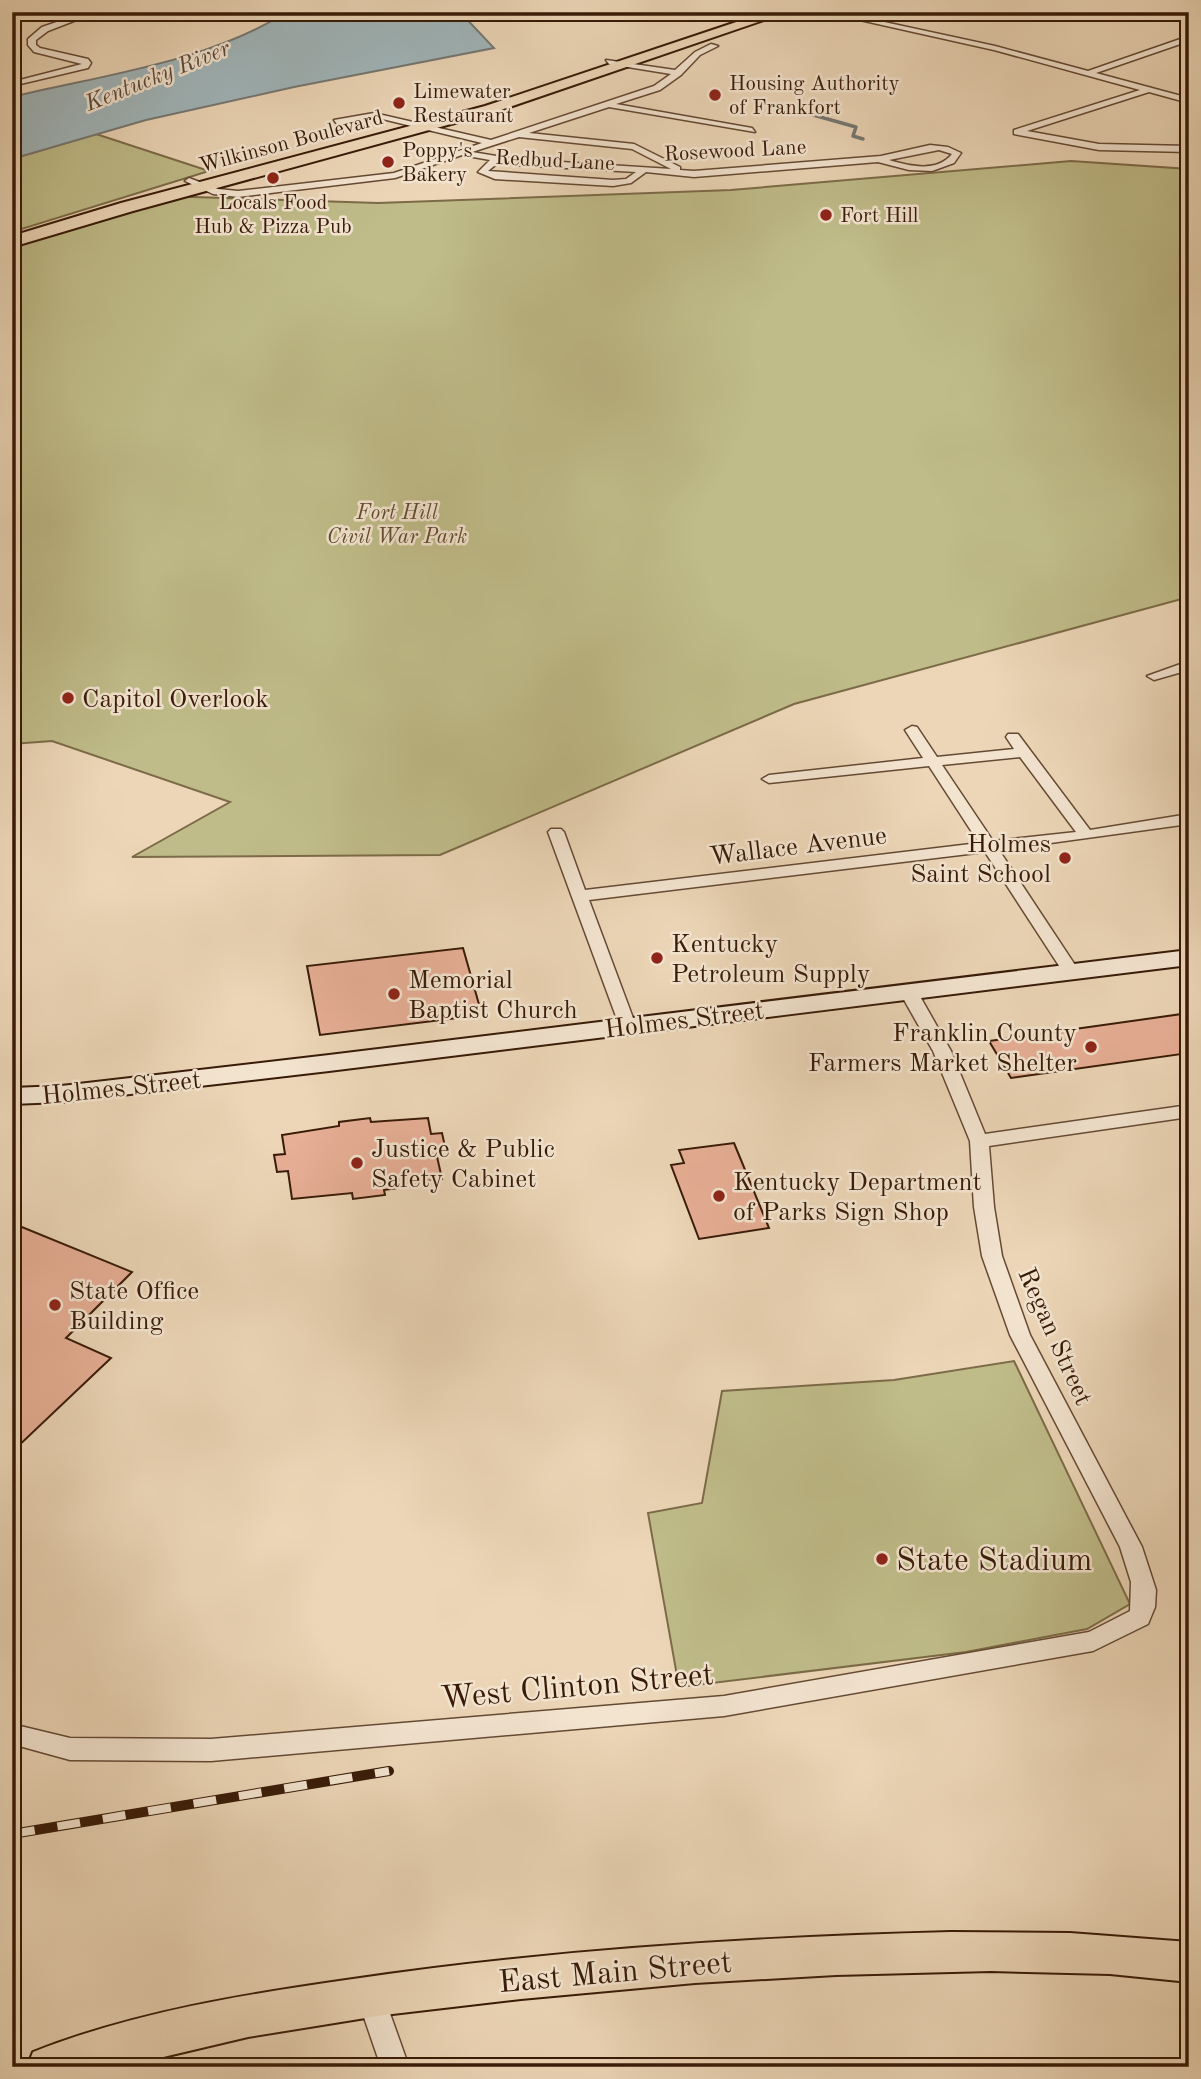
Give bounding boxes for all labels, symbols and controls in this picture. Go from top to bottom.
water label: Kentucky River [81,36,235,117]
place label: Housing Authority of Frankfort [729,74,900,119]
place label: Limewater Restaurant [413,82,513,127]
marker: Housing Authority of Frankfort [707,87,723,103]
marker: Limewater Restaurant [391,95,407,111]
street label: Wilkinson Boulevard [197,108,386,177]
street label: Rosewood Lane [663,137,807,166]
place label: Poppy's Bakery [402,141,473,186]
street label: Redbud Lane [494,148,615,175]
marker: Poppy's Bakery [380,154,396,170]
marker: Locals Food Hub & Pizza Pub [265,170,281,186]
place label: Locals Food Hub & Pizza Pub [194,193,352,238]
place label: Fort Hill [840,206,919,227]
marker: Fort Hill [818,207,834,223]
park label: Fort Hill Civil War Park [327,503,467,548]
place label: Capitol Overlook [82,687,269,713]
marker: Capitol Overlook [60,690,76,706]
street label: Wallace Avenue [708,823,888,871]
place label: Holmes Saint School [910,832,1051,888]
marker: Holmes Saint School [1057,850,1073,866]
place label: Kentucky Petroleum Supply [671,932,871,988]
marker: Kentucky Petroleum Supply [649,950,665,966]
place label: Memorial Baptist Church [408,968,578,1024]
marker: Memorial Baptist Church [386,986,402,1002]
street label: Holmes Street [603,998,765,1044]
place label: Franklin County Farmers Market Shelter [808,1021,1077,1077]
marker: Franklin County Farmers Market Shelter [1083,1039,1099,1055]
street label: Holmes Street [40,1068,202,1110]
place label: Justice & Public Safety Cabinet [371,1137,555,1193]
marker: Justice & Public Safety Cabinet [349,1155,365,1171]
place label: Kentucky Department of Parks Sign Shop [733,1170,982,1226]
marker: Kentucky Department of Parks Sign Shop [711,1188,727,1204]
street label: Regan Street [1012,1264,1096,1410]
place label: State Office Building [69,1279,199,1335]
marker: State Office Building [47,1297,63,1313]
place label: State Stadium [896,1546,1092,1578]
marker: State Stadium [874,1551,890,1567]
street label: West Clinton Street [439,1660,715,1716]
street label: East Main Street [497,1948,733,2000]

